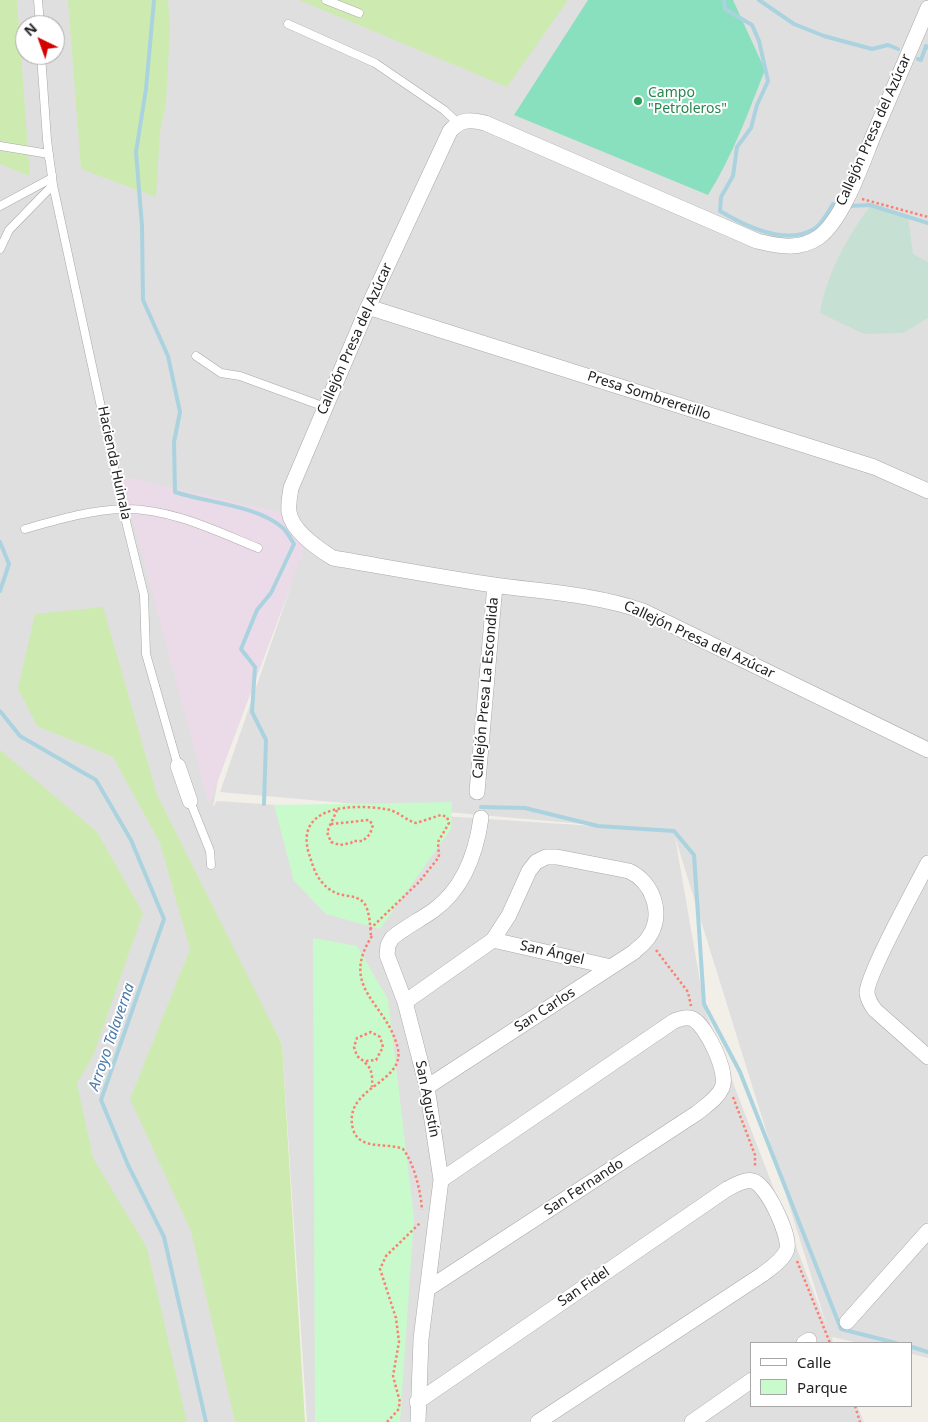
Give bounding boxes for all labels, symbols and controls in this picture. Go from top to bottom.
north arrow [15,15,65,65]
text: N [20,18,41,40]
street label: Callejón Presa del Azúcar [833,51,915,209]
place label: Campo "Petroleros" [648,85,727,118]
marker: Campo "Petroleros" [632,95,644,107]
street label: Callejón Presa del Azúcar [314,260,396,418]
street label: Presa Sombreretillo [585,368,713,424]
street label: Hacienda Huinala [94,405,134,521]
street label: Callejón Presa La Escondida [470,597,502,779]
street label: Callejón Presa del Azúcar [621,598,777,682]
street label: San Ángel [518,937,586,969]
water label: Arroyo Talaverna [85,981,139,1093]
street label: San Carlos [511,984,579,1036]
street label: San Agustín [411,1059,443,1139]
street label: San Fernando [541,1155,627,1219]
street label: San Fidel [555,1264,613,1310]
legend [750,1342,913,1407]
text: Calle [797,1352,831,1372]
text: Parque [797,1377,847,1397]

